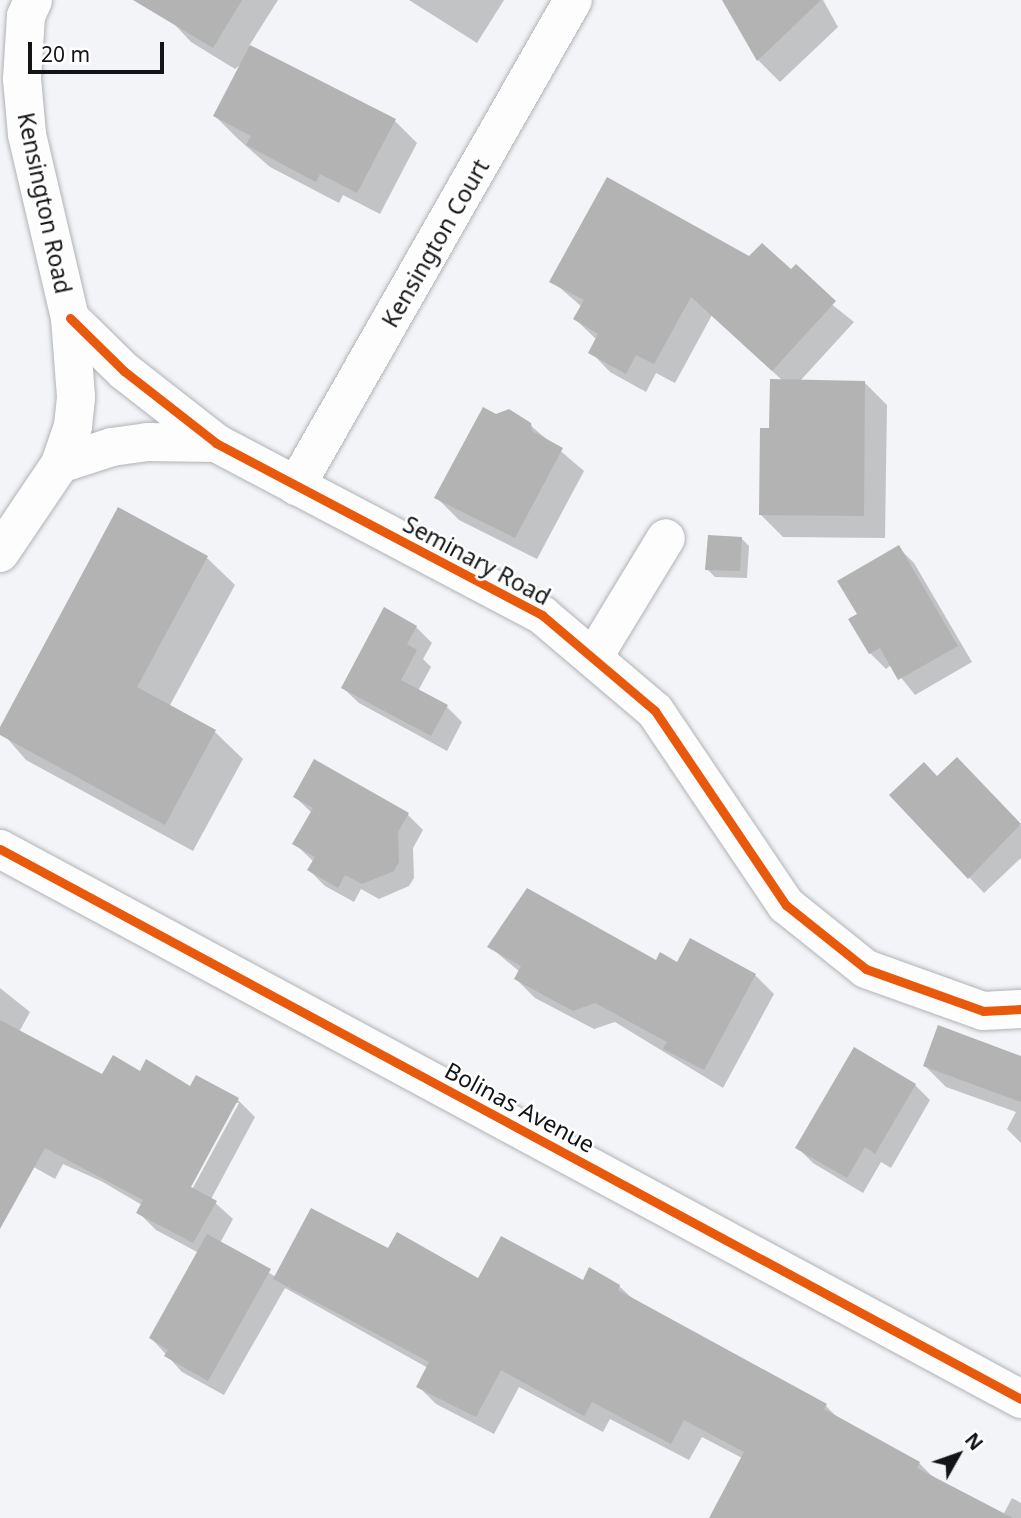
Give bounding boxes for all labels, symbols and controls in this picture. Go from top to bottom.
scale bar [32,28,168,72]
text: 20 m [41,40,90,68]
street label: Kensington Road [12,110,78,296]
street label: Kensington Court [376,154,494,332]
street label: Seminary Road [399,510,555,610]
street label: Bolinas Avenue [440,1056,600,1158]
north arrow [923,1420,993,1490]
text: N [959,1427,989,1456]

